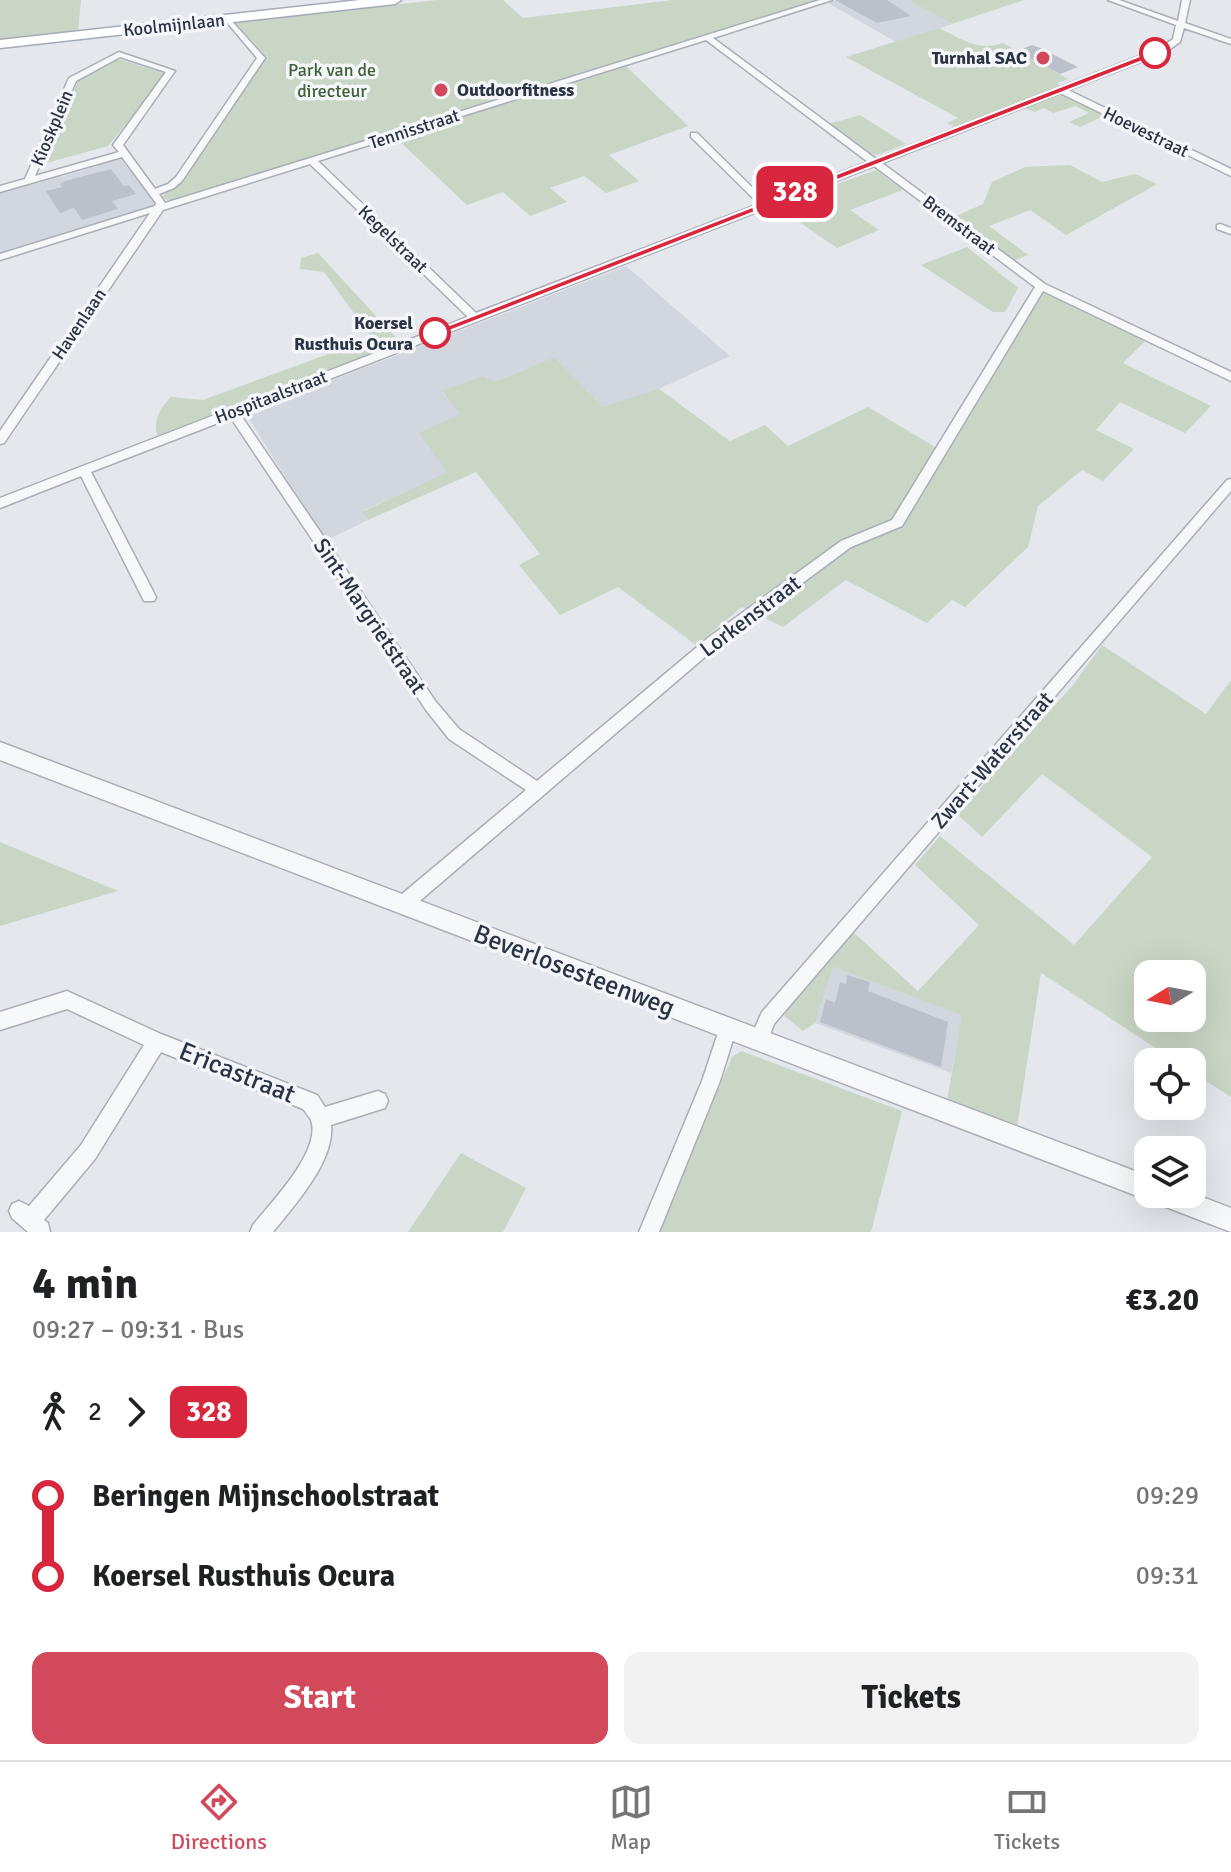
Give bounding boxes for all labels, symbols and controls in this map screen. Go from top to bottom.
street label: Koolmijnlaan [122,9,226,41]
unlabelled marker [1140,38,1170,68]
place label: Turnhal SAC [932,47,1027,69]
marker: Turnhal SAC [1034,49,1052,67]
park label: Park van de directeur [288,59,376,102]
place label: Outdoorfitness [457,79,574,101]
marker: Outdoorfitness [432,81,450,99]
street label: Kioskplein [26,87,78,169]
street label: Hoevestraat [1100,102,1192,162]
street label: Tennisstraat [366,104,462,154]
line badge: 328 [749,166,841,218]
text: 328 [772,175,818,209]
street label: Bremstraat [918,191,1000,259]
street label: Kegelstraat [354,200,432,278]
street label: Havenlaan [47,284,111,364]
place label: Koersel Rusthuis Ocura [294,312,413,355]
marker: Koersel Rusthuis Ocura [420,318,450,348]
street label: Hospitaalstraat [212,365,330,429]
street label: Sint-Margrietstraat [308,533,432,699]
street label: Lorkenstraat [694,569,806,663]
street label: Zwart-Waterstraat [925,686,1059,834]
street label: Beverlosesteenweg [469,918,679,1024]
north arrow [1134,960,1206,1032]
map controls [1134,960,1206,1208]
street label: Ericastraat [174,1035,300,1111]
button: locate [1134,1048,1206,1120]
button: layers [1134,1136,1206,1208]
text: 4 min [32,1257,138,1311]
text: €3.20 [1126,1282,1199,1319]
text: 09:27 – 09:31 · Bus [32,1314,244,1346]
icon: walk [32,1390,76,1434]
icon: forward [114,1390,158,1434]
text: 328 [186,1395,231,1429]
text: 2 [88,1396,102,1428]
text: Beringen Mijnschoolstraat [92,1478,439,1515]
text: 09:29 [1136,1480,1199,1512]
text: Koersel Rusthuis Ocura [92,1558,395,1595]
text: 09:31 [1136,1560,1199,1592]
button: Start [32,1652,608,1744]
button: Tickets [624,1652,1199,1744]
tab: Directions [171,1780,267,1855]
tab: Map [609,1780,653,1855]
tab: Tickets [994,1780,1060,1855]

